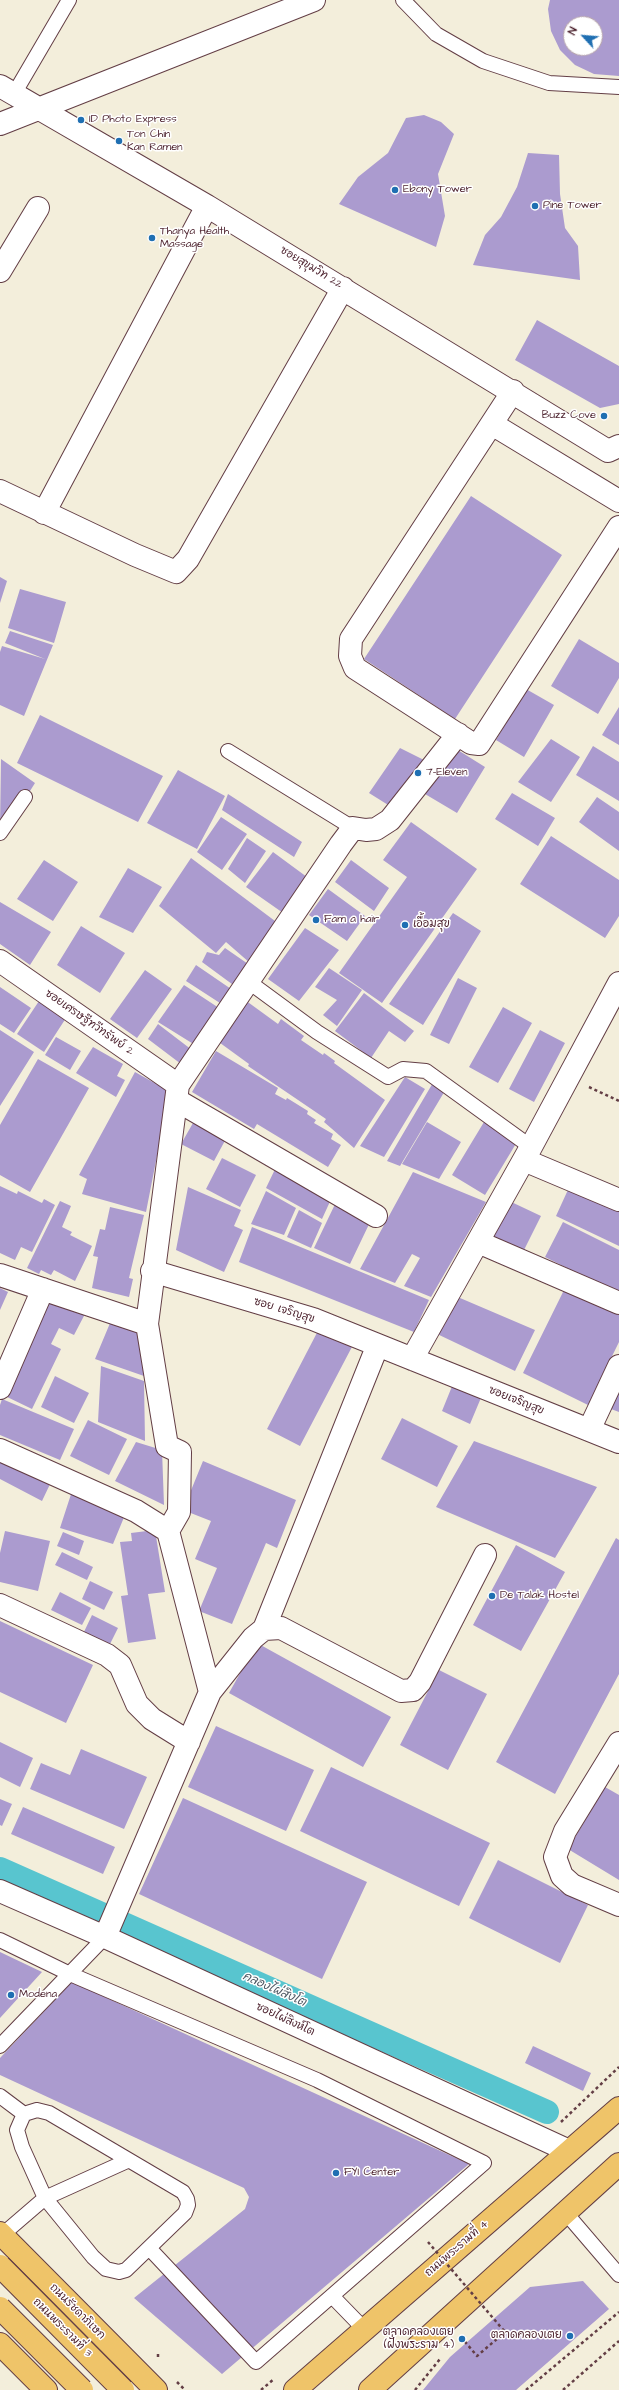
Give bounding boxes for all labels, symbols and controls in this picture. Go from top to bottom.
north arrow [563,16,603,56]
text: N [564,25,581,37]
place label: ID Photo Express [89,113,177,127]
marker: ID Photo Express [76,115,86,125]
place label: Ton Chin Kan Ramen [127,128,183,154]
marker: Ton Chin Kan Ramen [114,136,124,146]
place label: Ebony Tower [403,183,472,197]
marker: Ebony Tower [390,185,400,195]
place label: Pine Tower [543,199,601,213]
marker: Pine Tower [530,201,540,211]
place label: Thanya Health Massage [160,225,229,251]
marker: Thanya Health Massage [147,233,157,243]
street label: ซอยสุขุมวิท 22 [277,244,345,292]
place label: Buzz Cove [542,409,596,423]
marker: Buzz Cove [599,411,609,421]
place label: 7-Eleven [426,766,468,780]
marker: 7-Eleven [413,768,423,778]
place label: Fam a hair [324,913,379,927]
marker: Fam a hair [311,915,321,925]
place label: เอื้อมสุข [413,918,450,932]
marker: เอื้อมสุข [400,920,410,930]
street label: ซอยเศรษฐีทวีทรัพย์ 2 [42,987,136,1059]
street label: ซอย เจริญสุข [252,1295,316,1327]
street label: ซอยเจริญสุข [486,1384,546,1418]
place label: De Talak Hostel [500,1589,579,1603]
marker: De Talak Hostel [487,1591,497,1601]
water label: คลองไผ่สิงโต [240,1970,308,2010]
place label: Modena [19,1988,57,2002]
marker: Modena [6,1990,16,2000]
street label: ซอยไผ่สิงห์โต [253,2001,317,2039]
place label: FYI Center [344,2166,399,2180]
marker: FYI Center [331,2168,341,2178]
street label: ถนนพระรามที่ 4 [423,2218,491,2280]
street label: ถนนรัชดาภิเษก [46,2281,108,2343]
street label: ถนนพระรามที่ 3 [30,2296,94,2360]
place label: ตลาดคลองเตย (ฝั่งพระราม 4) [383,2326,454,2352]
place label: ตลาดคลองเตย [491,2329,562,2343]
marker: ตลาดคลองเตย [565,2331,575,2341]
marker: ตลาดคลองเตย (ฝั่งพระราม 4) [457,2334,467,2344]

